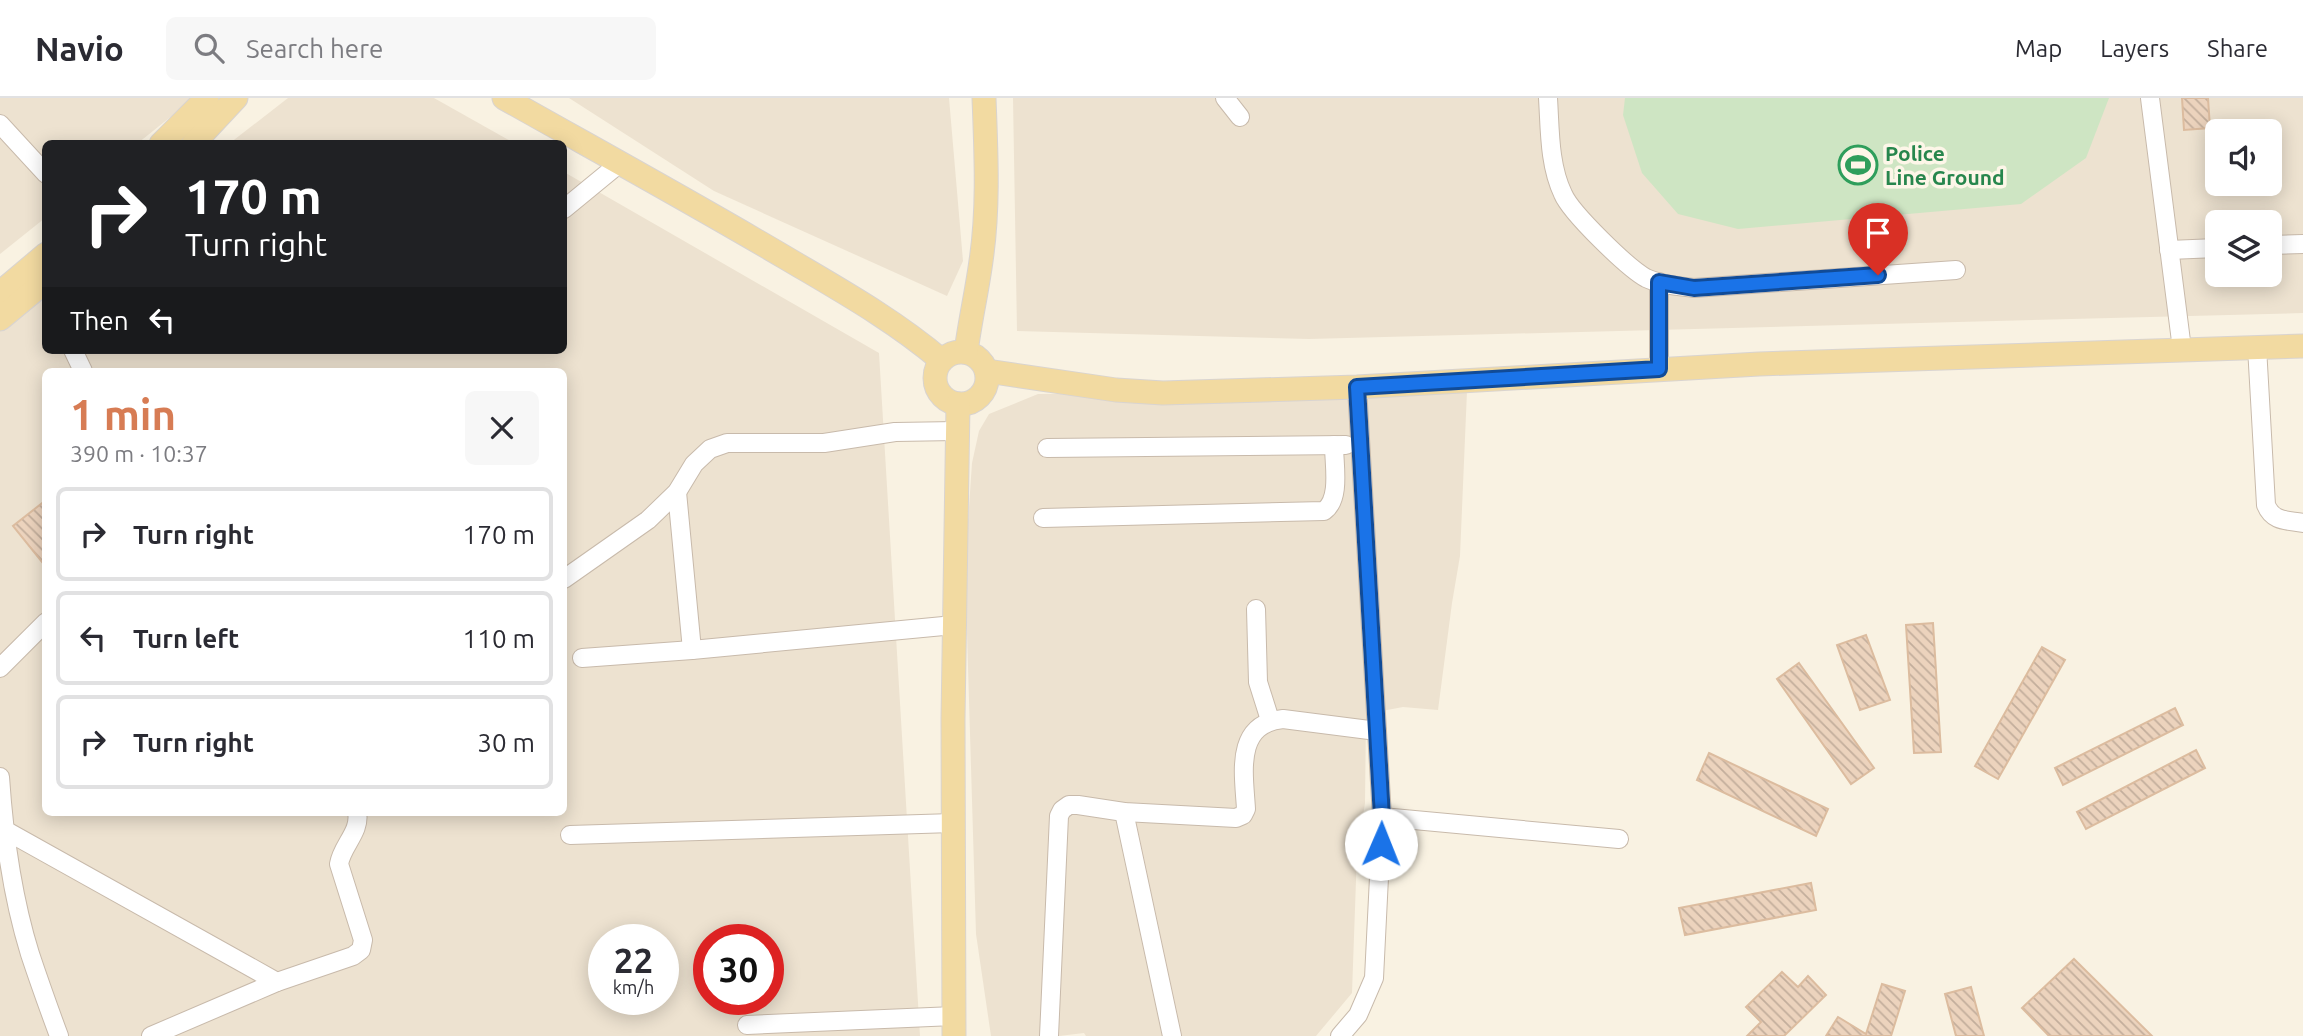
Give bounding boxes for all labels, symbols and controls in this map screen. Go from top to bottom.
search box [166,17,656,80]
icon: search [190,29,228,67]
text: Navio [35,30,124,67]
text: Search here [246,34,383,63]
text: Map [2015,35,2062,62]
text: Layers [2100,35,2169,62]
text: Share [2207,35,2268,62]
map controls [2205,119,2282,287]
button: sound [2205,119,2282,196]
place label: Police Line Ground [1885,141,2005,189]
sports icon: Police Line Ground [1837,144,1879,186]
icon: right [70,168,161,259]
text: 170 m [185,168,322,223]
pin [1848,203,1908,275]
button: layers [2205,210,2282,287]
icon: arrive [1859,214,1897,252]
text: Turn right [185,226,327,262]
icon: left [143,301,181,339]
text: Then [70,306,129,335]
text: 1 min [70,391,176,438]
button: close [465,391,539,465]
text: 390 m · 10:37 [70,441,208,466]
icon: right [74,515,112,553]
text: Turn right [133,520,254,549]
text: 170 m [463,520,535,549]
icon: left [74,619,112,657]
text: Turn left [133,624,239,653]
text: 110 m [463,624,535,653]
icon: right [74,723,112,761]
text: Turn right [133,728,254,757]
text: 30 m [477,728,535,757]
position arrow [1344,807,1418,881]
speed limit sign: 30 [693,924,784,1015]
text: 22 [614,940,653,980]
text: km/h [613,977,654,997]

